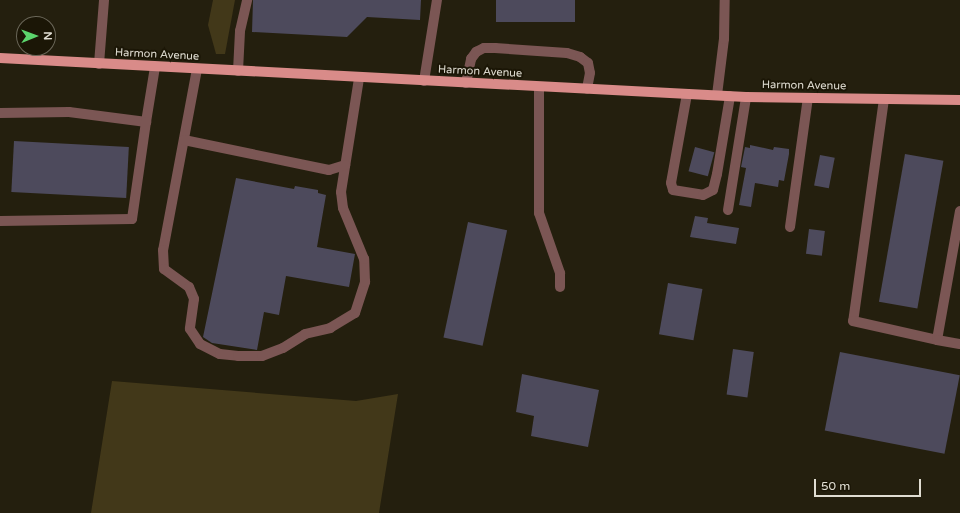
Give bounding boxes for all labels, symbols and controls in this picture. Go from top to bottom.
north arrow [16,16,56,56]
text: N [41,31,54,40]
street label: Harmon Avenue [115,46,199,64]
street label: Harmon Avenue [438,63,522,81]
street label: Harmon Avenue [762,79,846,93]
scale bar [816,471,923,497]
text: 50 m [821,479,850,493]

